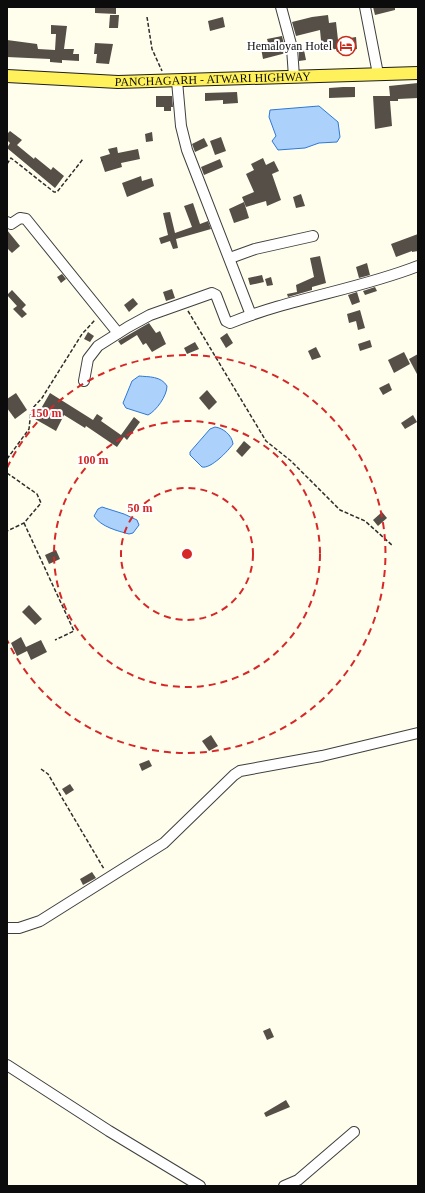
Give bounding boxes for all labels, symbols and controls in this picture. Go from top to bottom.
hotel icon: Hemaloyan Hotel [335,35,357,57]
place label: Hemaloyan Hotel [247,39,333,53]
street label: PANCHAGARH - ATWARI HIGHWAY [114,69,311,89]
text: 150 m [31,406,62,420]
text: 100 m [78,453,109,467]
text: 50 m [128,501,153,515]
centre of rings [180,547,194,561]

